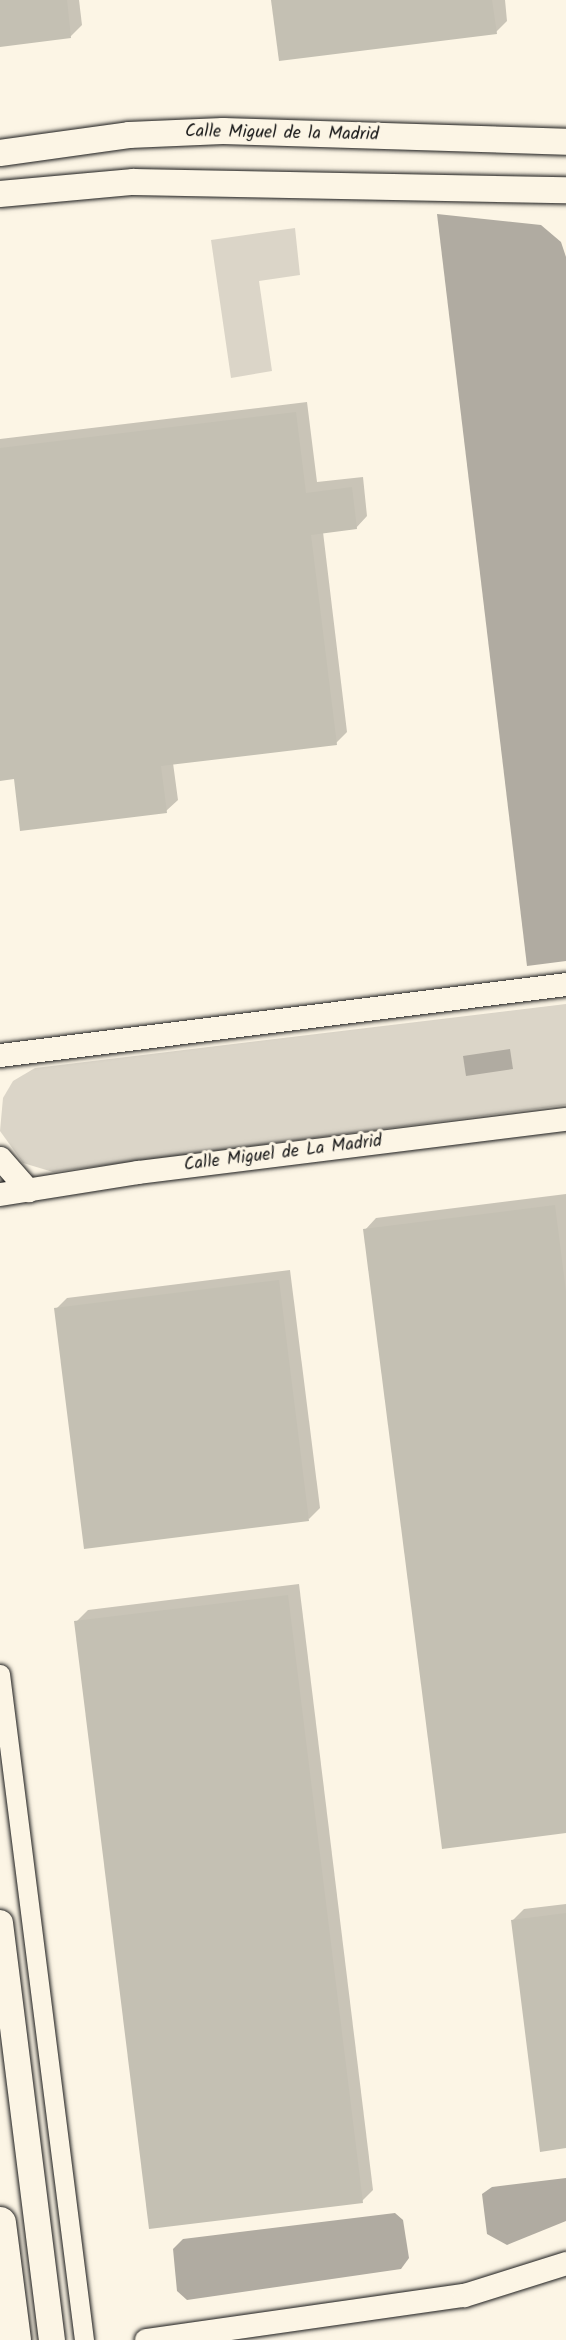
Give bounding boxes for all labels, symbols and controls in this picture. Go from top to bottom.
street label: Calle Miguel de la Madrid [185,122,379,146]
street label: Calle Miguel de La Madrid [183,1131,383,1177]

